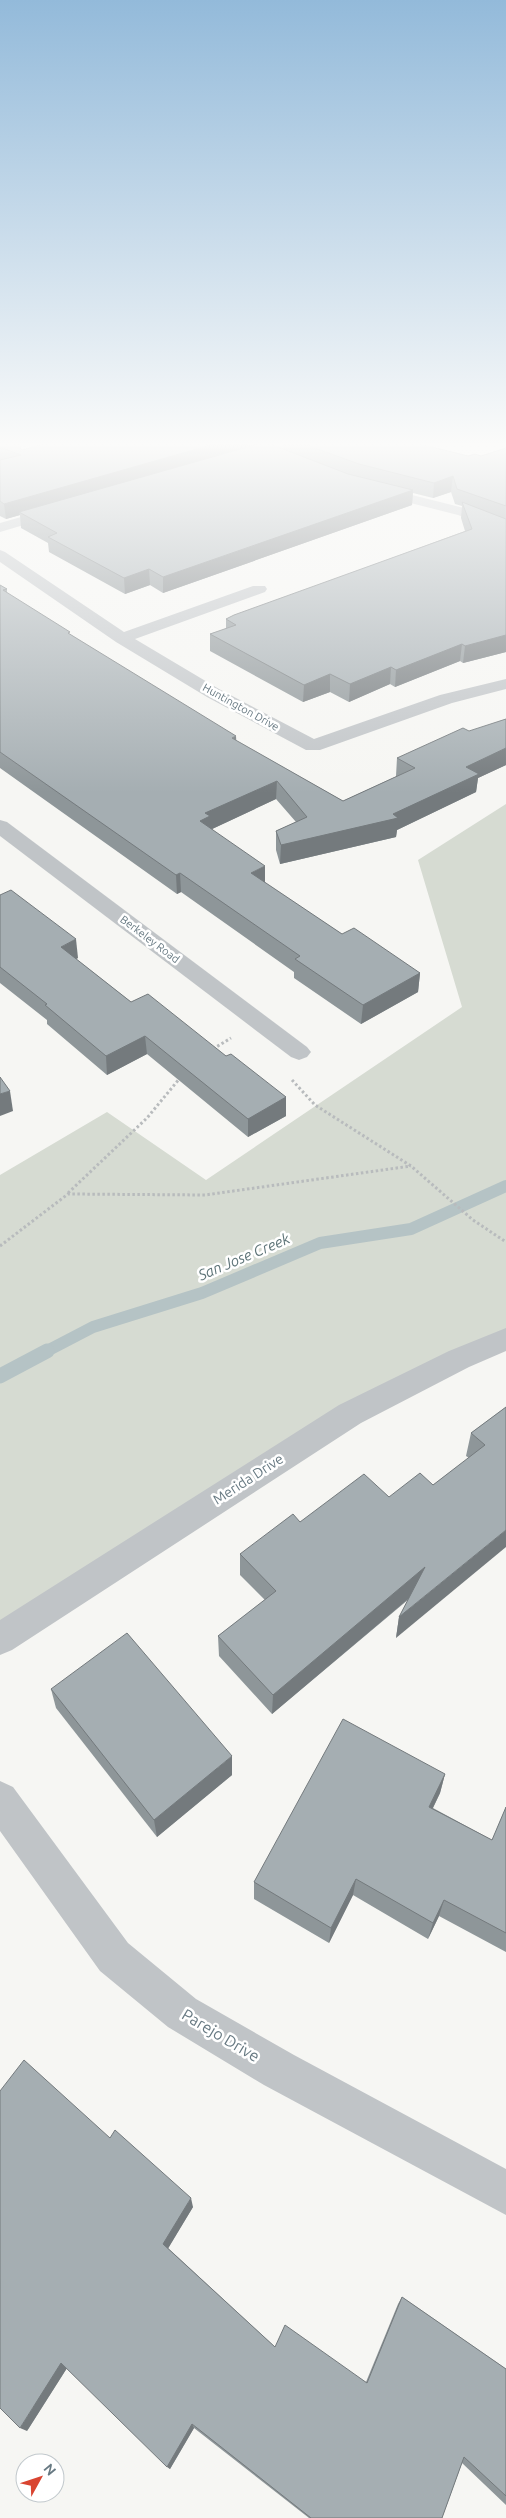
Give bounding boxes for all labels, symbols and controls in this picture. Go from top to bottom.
street label: Huntington Drive [201,681,281,733]
street label: Berkeley Road [118,913,182,965]
water label: San Jose Creek [195,1229,292,1284]
street label: Merida Drive [210,1450,286,1508]
street label: Parejo Drive [179,2005,263,2065]
north arrow [15,2453,65,2503]
text: N [40,2460,59,2479]

